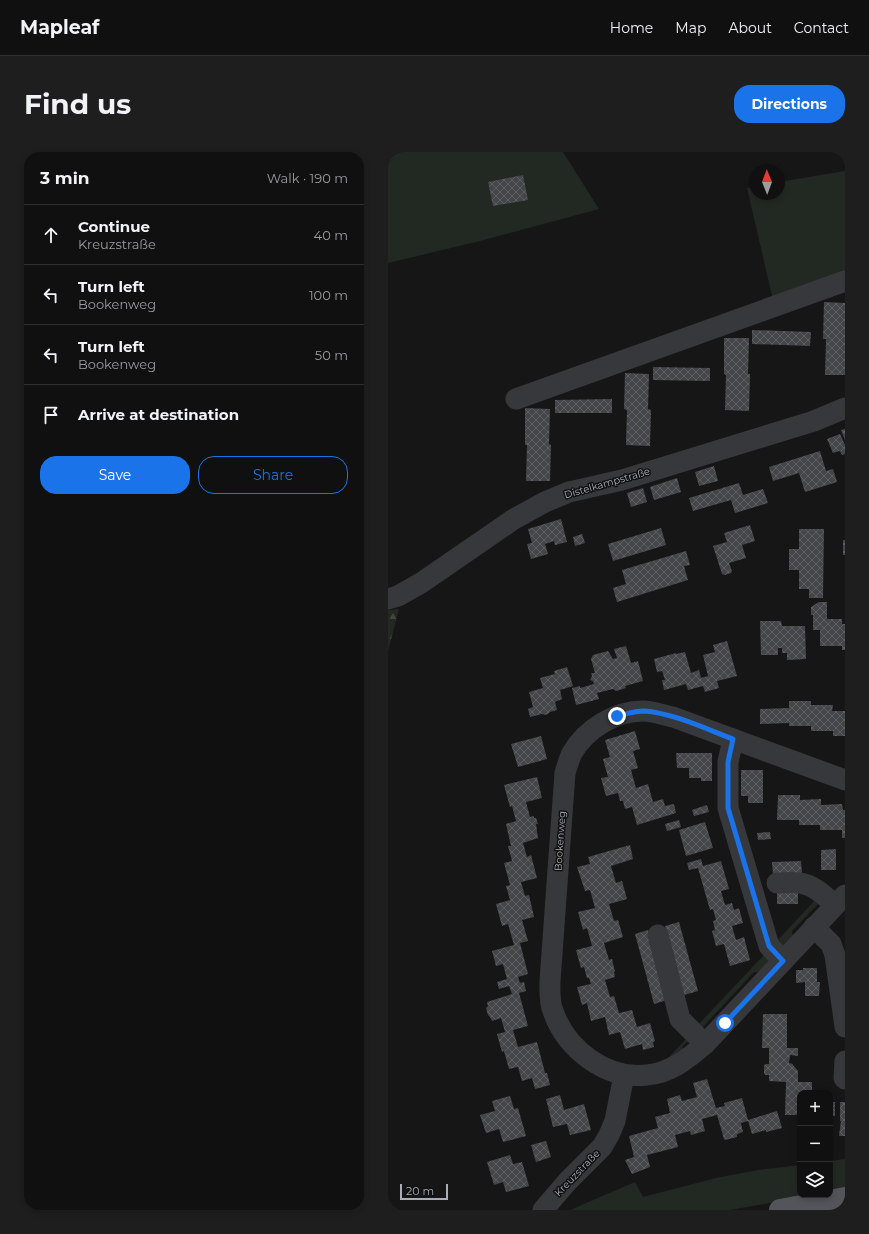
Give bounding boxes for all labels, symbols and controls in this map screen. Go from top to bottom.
text: Mapleaf [20,16,99,39]
text: Home [610,19,653,37]
text: Map [675,19,706,37]
text: About [728,19,772,37]
text: Contact [794,19,849,37]
button: Directions [734,85,845,123]
text: Find us [24,87,131,121]
north arrow [749,164,785,200]
text: 3 min [40,168,90,188]
text: Walk · 190 m [267,170,348,186]
text: Continue [78,217,150,236]
icon: ahead [40,224,62,246]
text: 40 m [314,227,348,243]
text: Kreuzstraße [78,236,156,252]
text: Turn left [78,277,145,296]
icon: left [40,284,62,306]
text: 100 m [309,287,348,303]
text: Bookenweg [78,296,156,312]
text: Turn left [78,337,145,356]
icon: left [40,344,62,366]
text: 50 m [315,347,348,363]
text: Bookenweg [78,356,156,372]
icon: arrive [40,404,62,426]
text: Arrive at destination [78,405,239,424]
button: Save [40,456,190,494]
button: Share [198,456,348,494]
street label: Distelkampstraße [563,465,651,501]
route end [608,707,626,725]
street label: Bookenweg [551,811,569,871]
route start [716,1014,734,1032]
map controls [797,1090,833,1198]
button: + [797,1090,833,1126]
button: − [797,1126,833,1162]
street label: Kreuzstraße [552,1147,602,1199]
button: layers [797,1162,833,1198]
scale bar [400,1182,448,1201]
text: 20 m [406,1184,434,1198]

